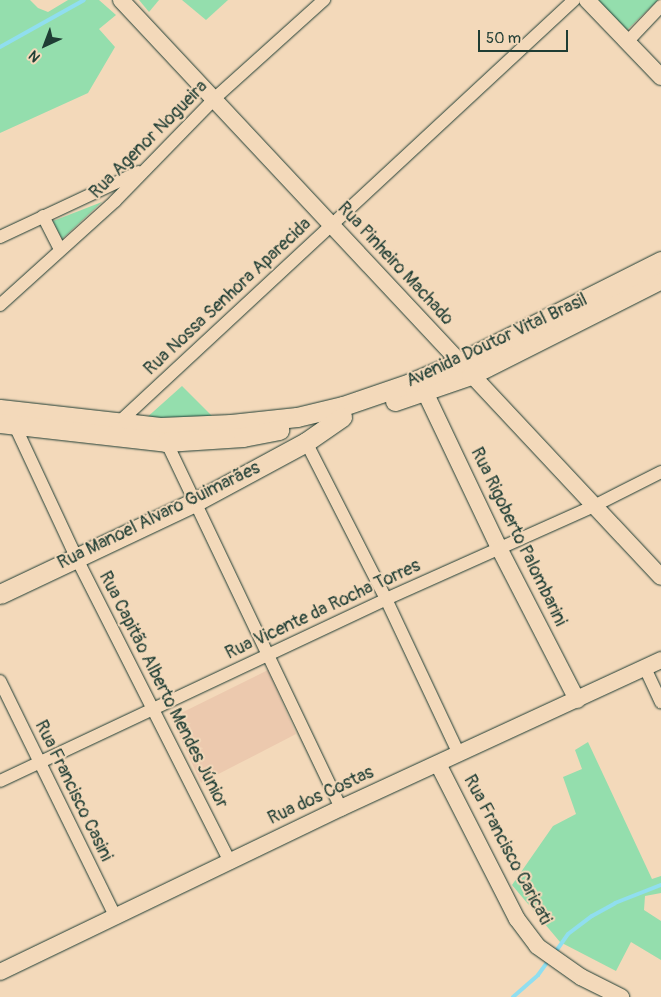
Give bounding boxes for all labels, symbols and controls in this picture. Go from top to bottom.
north arrow [20,20,70,70]
scale bar [481,20,571,52]
text: 50 m [486,29,521,48]
text: N [25,47,44,66]
street label: Rua Agenor Nogueira [85,76,213,204]
street label: Rua Pinheiro Machado [332,198,458,330]
street label: Rua Nossa Senhora Aparecida [140,214,316,380]
street label: Avenida Doutor Vital Brasil [403,290,591,392]
street label: Rua Rigoberto Palombarini [465,444,571,630]
street label: Rua Manoel Alvaro Guimarães [54,457,264,575]
street label: Rua Vicente da Rocha Torres [222,555,424,665]
street label: Rua Capitão Alberto Mendes Júnior [94,568,232,812]
street label: Rua Francisco Casini [30,717,116,865]
street label: Rua dos Costas [265,762,377,830]
street label: Rua Francisco Caricati [458,771,556,929]

